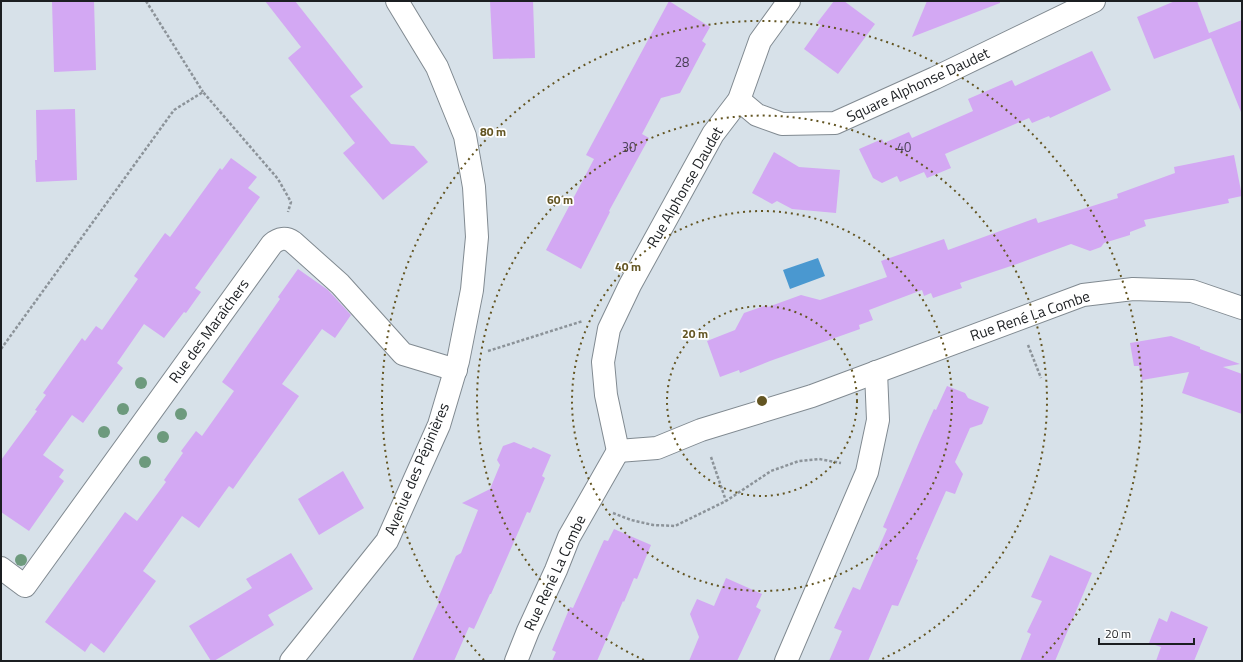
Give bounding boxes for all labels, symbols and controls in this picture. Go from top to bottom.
street label: Square Alphonse Daudet [842,41,994,128]
house number: 28 [675,52,689,72]
street label: Rue Alphonse Daudet [641,121,729,251]
text: 80 m [480,122,506,141]
house number: 30 [622,137,636,157]
house number: 40 [897,137,911,157]
text: 60 m [547,190,573,209]
text: 40 m [615,257,641,276]
street label: Rue des Maraîchers [163,274,254,388]
street label: Rue René La Combe [967,284,1093,347]
text: 20 m [682,324,708,343]
centre of rings [755,394,769,408]
street label: Avenue des Pépinières [378,399,455,539]
street label: Rue René La Combe [518,511,592,635]
scale bar [1099,620,1194,646]
text: 20 m [1105,624,1131,643]

